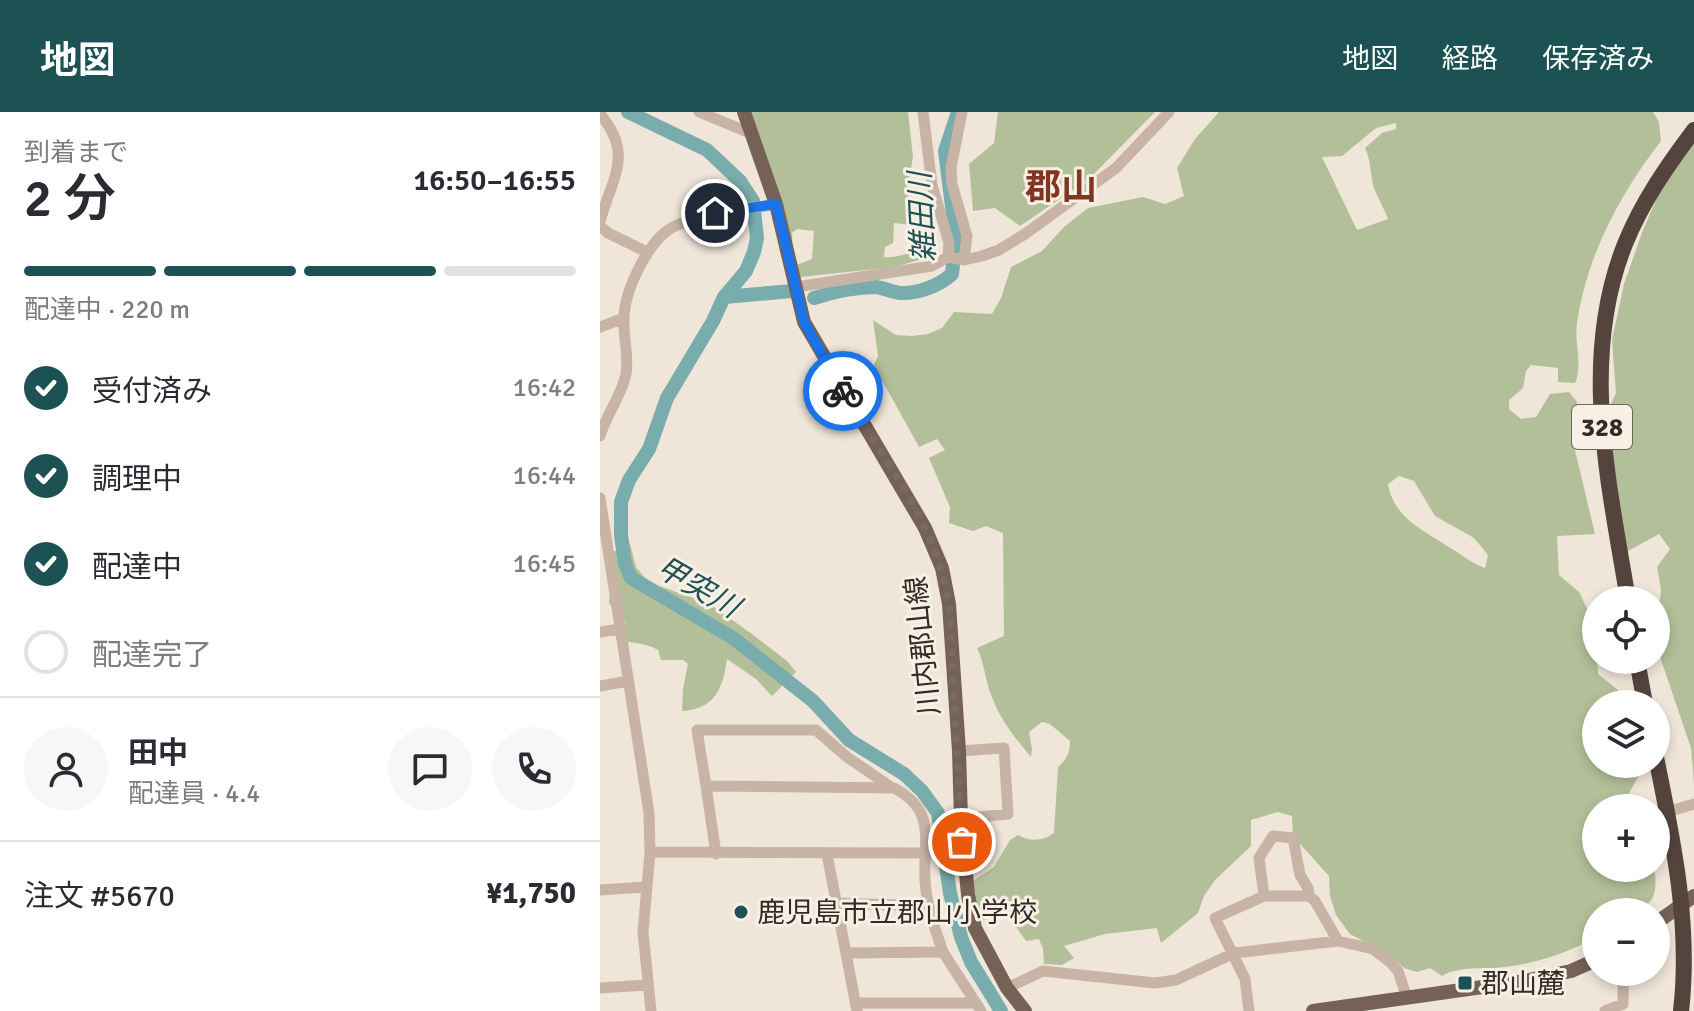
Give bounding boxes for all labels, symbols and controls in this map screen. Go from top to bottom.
text: 地図 [40,37,116,84]
text: 地図 [1342,42,1398,76]
text: 経路 [1442,42,1498,76]
text: 保存済み [1542,42,1654,76]
text: 到着まで [24,137,128,169]
text: 16:50–16:55 [413,162,576,199]
district label: 郡山 [1025,165,1097,210]
text: 2 分 [24,167,116,231]
water label: 雑田川 [902,168,943,263]
pin [681,179,749,247]
icon: home [693,191,737,235]
text: 配達中 · 220 m [24,294,190,326]
courier [803,351,883,431]
icon: check [24,366,68,410]
icon: bike [821,369,865,413]
text: 16:42 [513,372,576,404]
text: 受付済み [92,373,212,410]
road number: 328 [1572,405,1632,449]
icon: check [24,454,68,498]
text: 16:44 [513,460,576,492]
text: 調理中 [92,461,182,498]
icon: check [24,542,68,586]
text: 16:45 [513,548,576,580]
text: 配達中 [92,549,182,586]
water label: 甲突川 [650,549,749,627]
street label: 川内郡山線 [899,574,947,717]
map controls [1582,586,1670,986]
button: locate [1582,586,1670,674]
text: 配達完了 [92,637,212,674]
button: layers [1582,690,1670,778]
button: person [24,727,108,811]
button: chat [388,727,472,811]
button: phone [492,727,576,811]
text: 田中 [128,735,188,772]
text: 配達員 · 4.4 [128,778,260,810]
button: + [1582,794,1670,882]
pin [928,808,996,876]
icon: bag [940,820,984,864]
text: ¥1,750 [486,875,576,912]
text: 注文 #5670 [24,878,175,915]
place label: 鹿児島市立郡山小学校 [757,896,1037,930]
button: − [1582,898,1670,986]
marker: 鹿児島市立郡山小学校 [732,903,750,921]
place label: 郡山麓 [1481,967,1565,1001]
marker: 郡山麓 [1456,974,1474,992]

